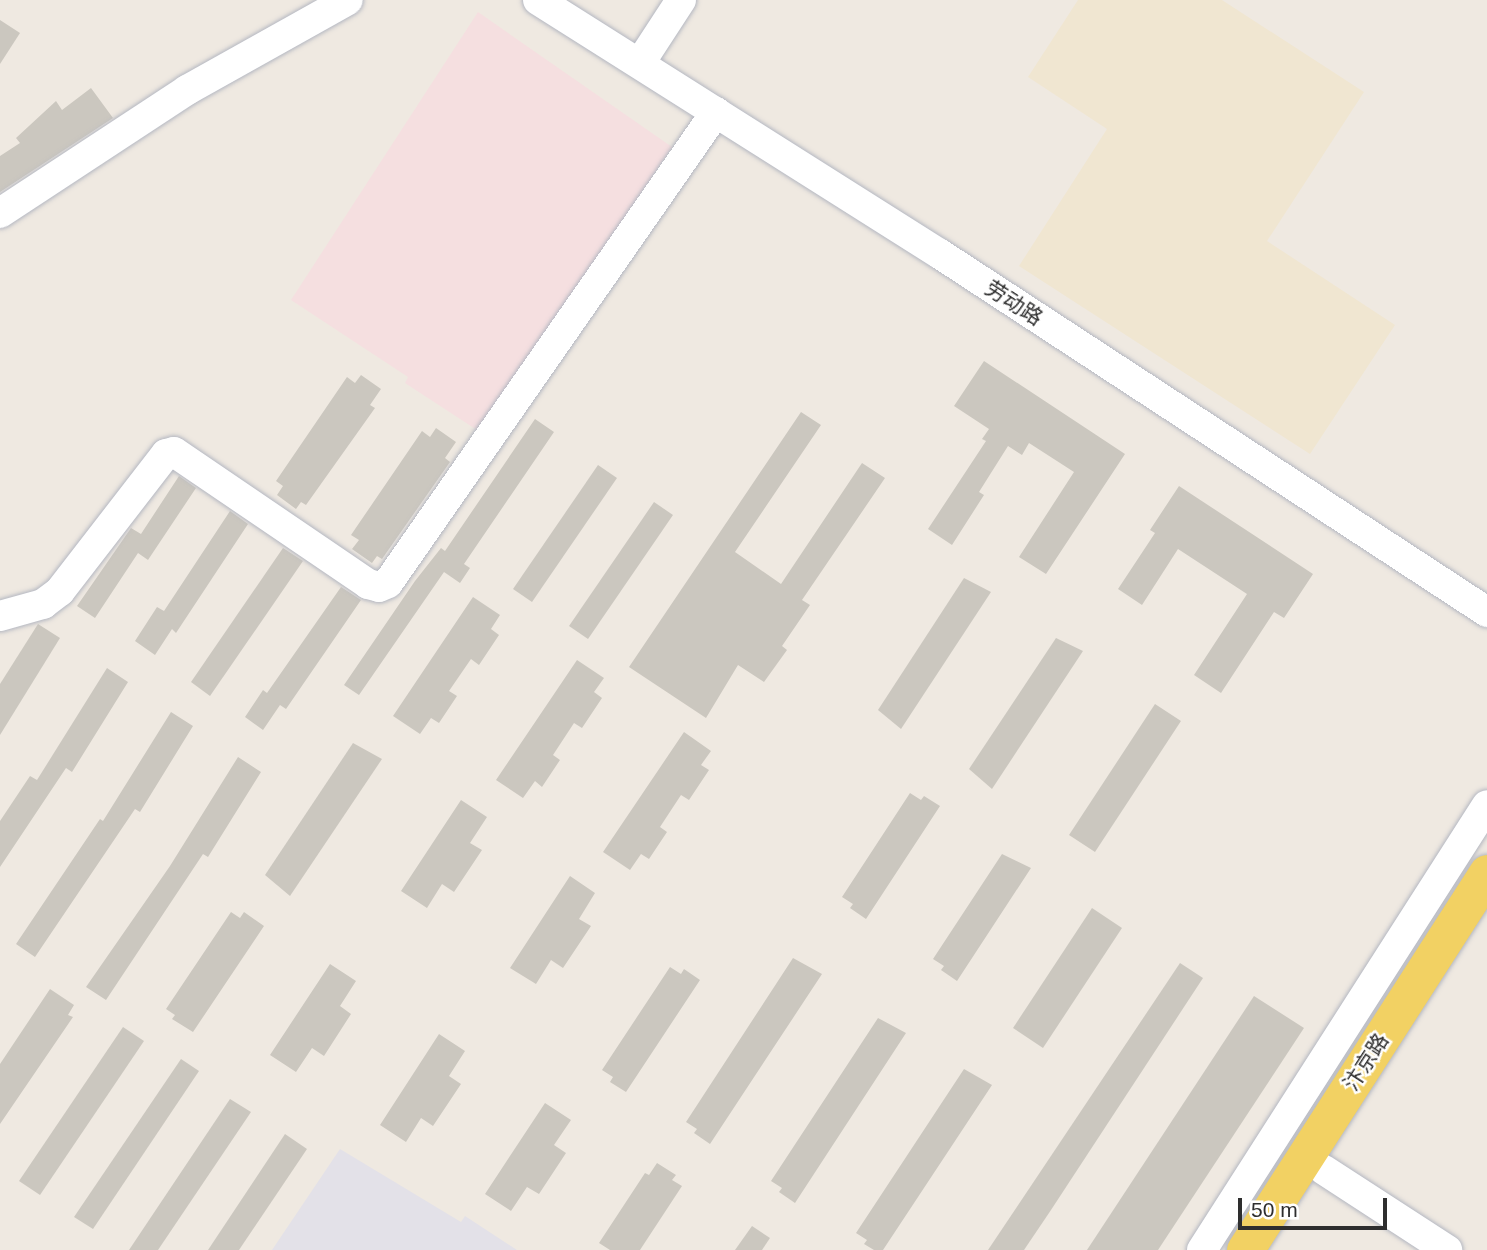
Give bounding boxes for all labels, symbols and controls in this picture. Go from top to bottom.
street label: 劳动路 [981,275,1047,331]
street label: 汴京路 [1338,1029,1394,1095]
scale bar [1242,1184,1391,1228]
text: 50 m [1251,1198,1298,1221]

